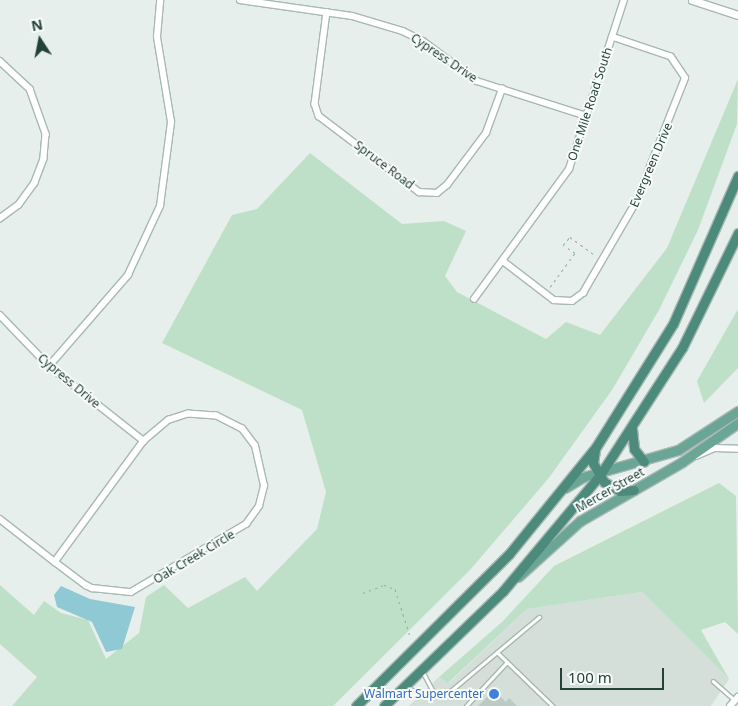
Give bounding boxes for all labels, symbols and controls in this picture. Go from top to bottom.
text: N [30,14,44,35]
north arrow [15,15,65,65]
street label: Cypress Drive [408,31,480,85]
street label: One Mile Road South [565,45,615,163]
street label: Evergreen Drive [627,121,675,209]
street label: Spruce Road [351,138,417,192]
street label: Cypress Drive [35,351,103,411]
street label: Mercer Street [573,465,647,515]
street label: Oak Creek Circle [151,527,237,587]
scale bar [563,658,667,690]
text: 100 m [568,667,612,687]
place label: Walmart Supercenter [364,687,484,701]
marker: Walmart Supercenter [488,688,500,700]

